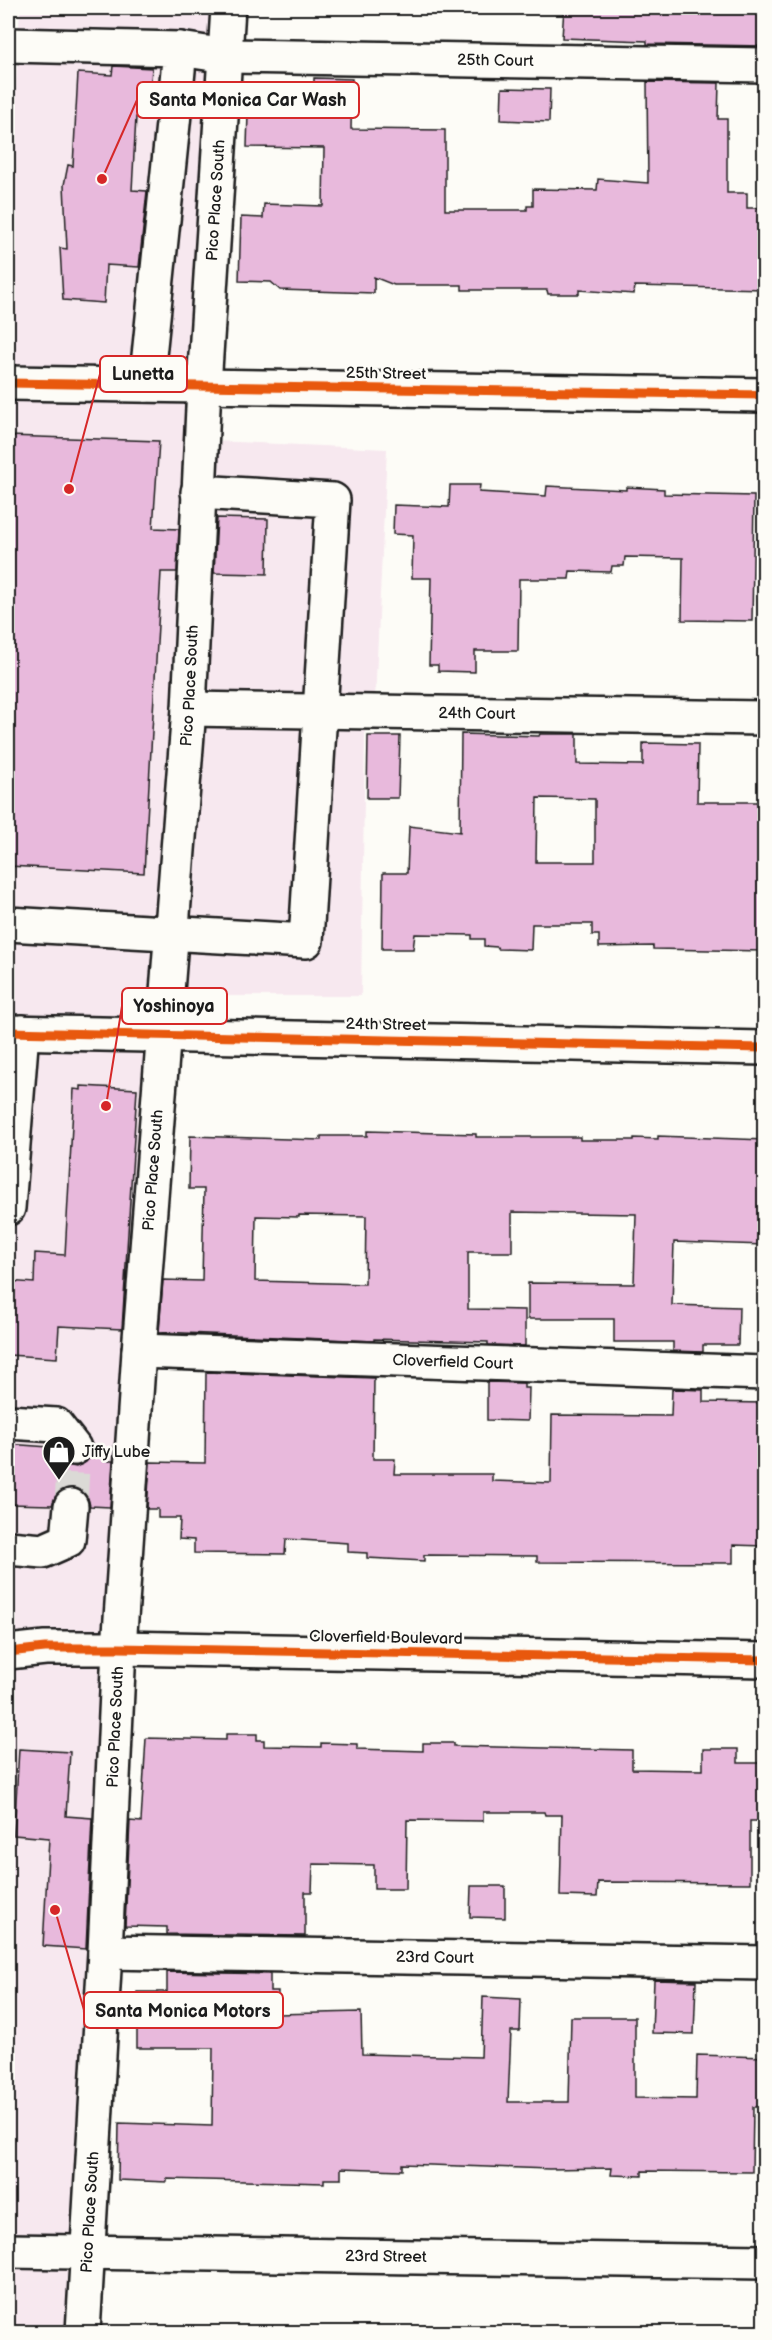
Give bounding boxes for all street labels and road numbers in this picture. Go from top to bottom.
street label: 25th Court [457,50,534,71]
street label: Pico Place South [202,139,229,262]
street label: 25th Street [346,364,426,384]
street label: Pico Place South [177,624,202,747]
street label: 24th Court [438,703,516,724]
street label: 24th Street [346,1015,427,1035]
street label: Pico Place South [139,1109,167,1232]
street label: Cloverfield Court [392,1350,514,1374]
street label: Cloverfield Boulevard [309,1627,463,1649]
street label: Pico Place South [103,1666,128,1788]
street label: 23rd Court [396,1947,474,1968]
street label: Pico Place South [77,2151,103,2274]
street label: 23rd Street [345,2246,427,2267]

